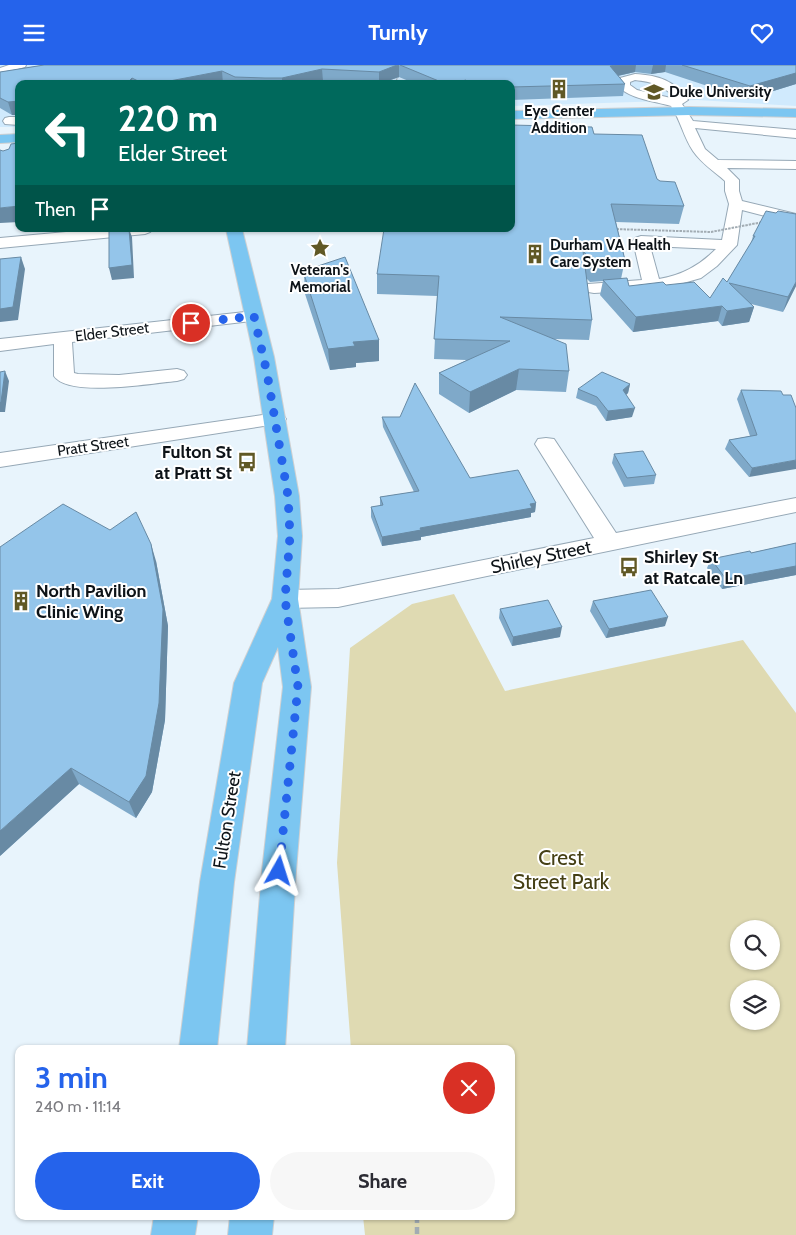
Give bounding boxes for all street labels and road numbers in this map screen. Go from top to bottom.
street label: Elder Street [74,319,150,345]
street label: Pratt Street [56,432,130,460]
street label: Shirley Street [489,536,593,578]
street label: Fulton Street [208,770,246,870]

